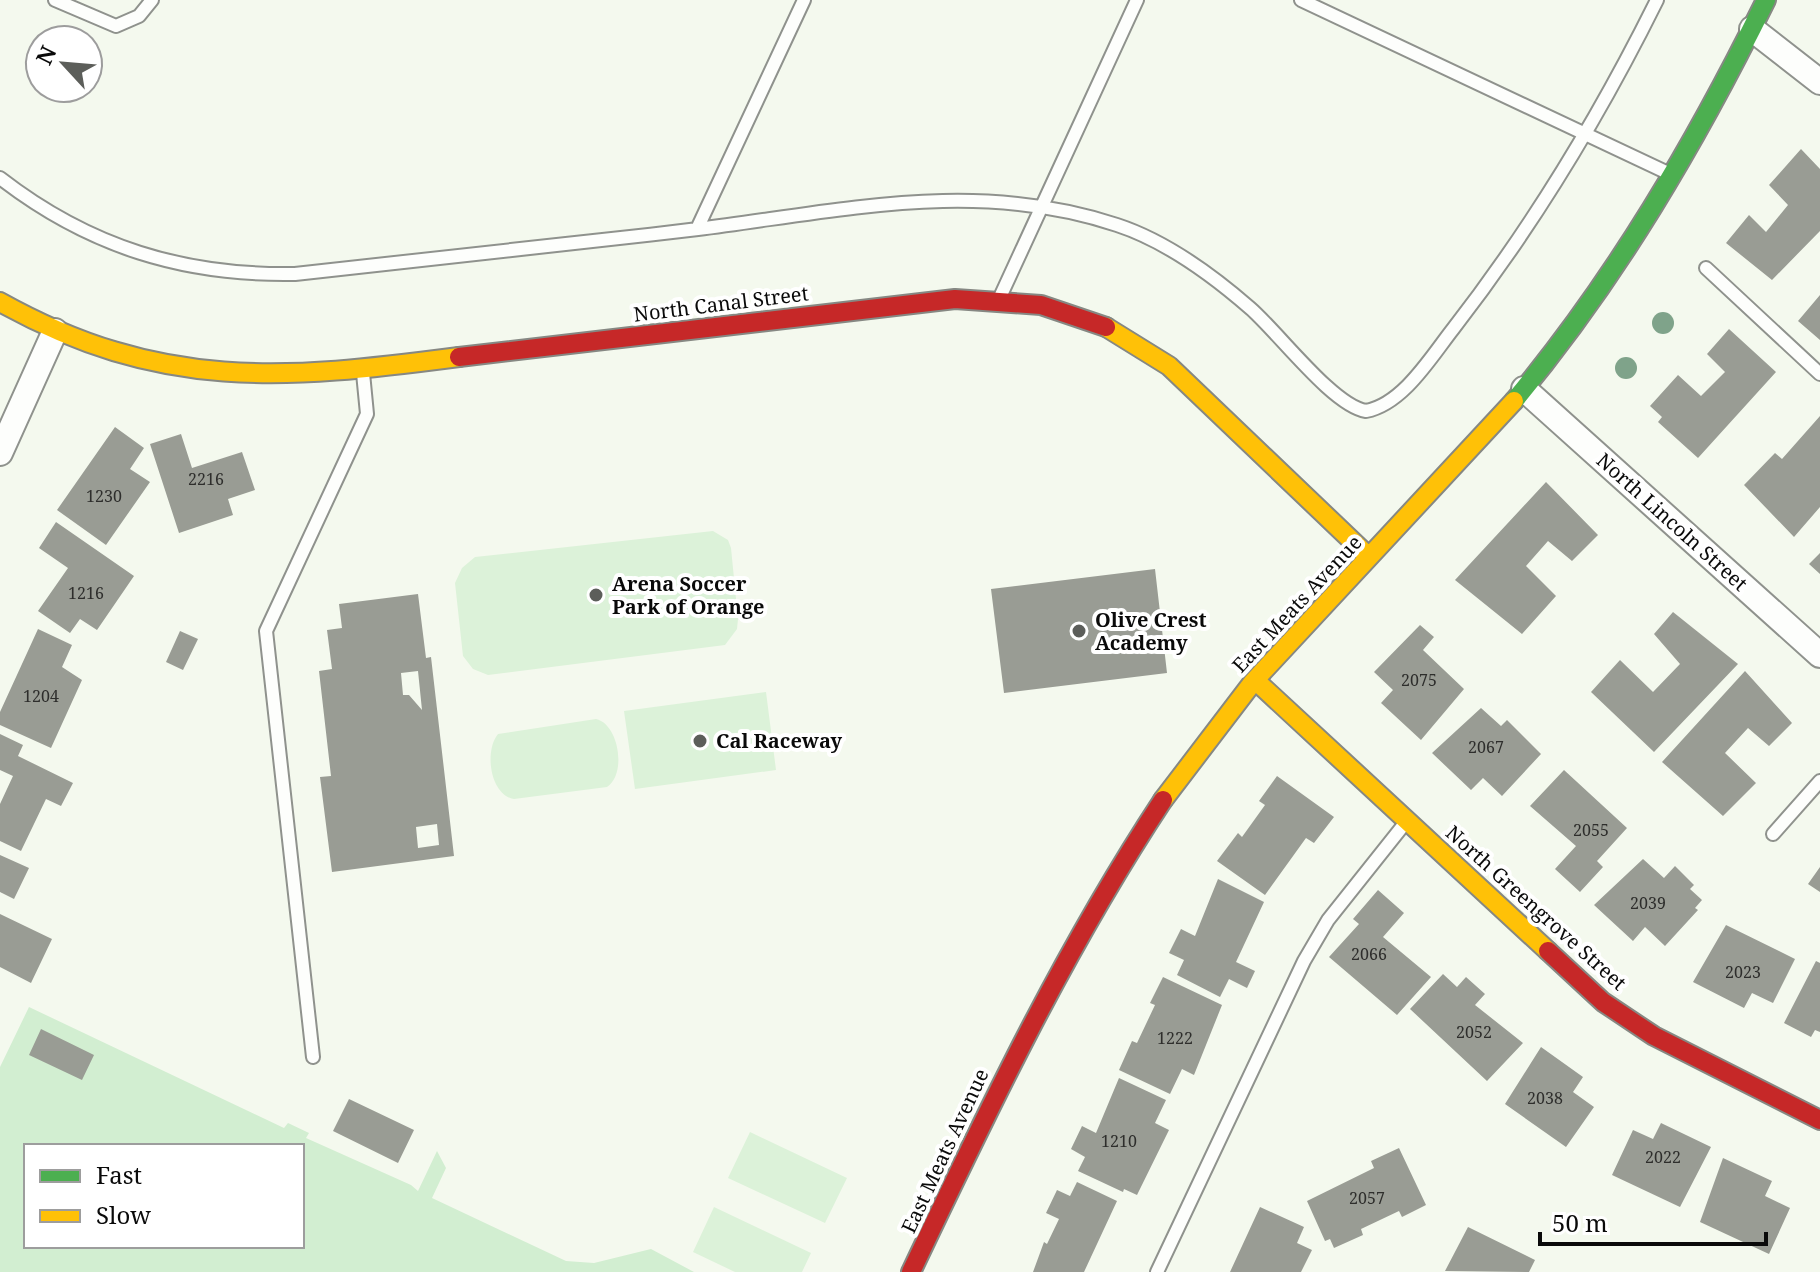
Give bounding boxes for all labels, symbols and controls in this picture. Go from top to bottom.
north arrow [24,24,104,104]
text: N [28,40,62,69]
street label: North Canal Street [632,279,810,328]
street label: North Lincoln Street [1591,447,1754,597]
house number: 2216 [188,468,224,490]
house number: 1230 [86,485,122,507]
street label: East Meats Avenue [1226,529,1367,678]
place label: Arena Soccer Park of Orange [612,570,765,620]
house number: 1216 [68,582,104,604]
marker: Arena Soccer Park of Orange [587,586,605,604]
place label: Olive Crest Academy [1095,606,1207,656]
marker: Olive Crest Academy [1070,622,1088,640]
house number: 2075 [1401,669,1437,691]
house number: 1204 [23,685,59,707]
place label: Cal Raceway [716,727,843,754]
marker: Cal Raceway [691,732,709,750]
house number: 2067 [1468,736,1504,758]
street label: North Greengrove Street [1440,819,1632,996]
house number: 2055 [1573,819,1609,841]
house number: 2039 [1630,892,1666,914]
house number: 2066 [1351,943,1387,965]
house number: 2023 [1725,961,1761,983]
house number: 2052 [1456,1021,1492,1043]
house number: 1222 [1157,1027,1193,1049]
street label: East Meats Avenue [895,1064,994,1237]
house number: 2038 [1527,1087,1563,1109]
house number: 1210 [1101,1130,1137,1152]
legend [24,1144,304,1248]
house number: 2022 [1645,1146,1681,1168]
text: Fast [96,1158,142,1191]
house number: 2057 [1349,1187,1385,1209]
scale bar [1540,1196,1766,1246]
text: Slow [96,1198,151,1231]
text: 50 m [1552,1206,1608,1239]

